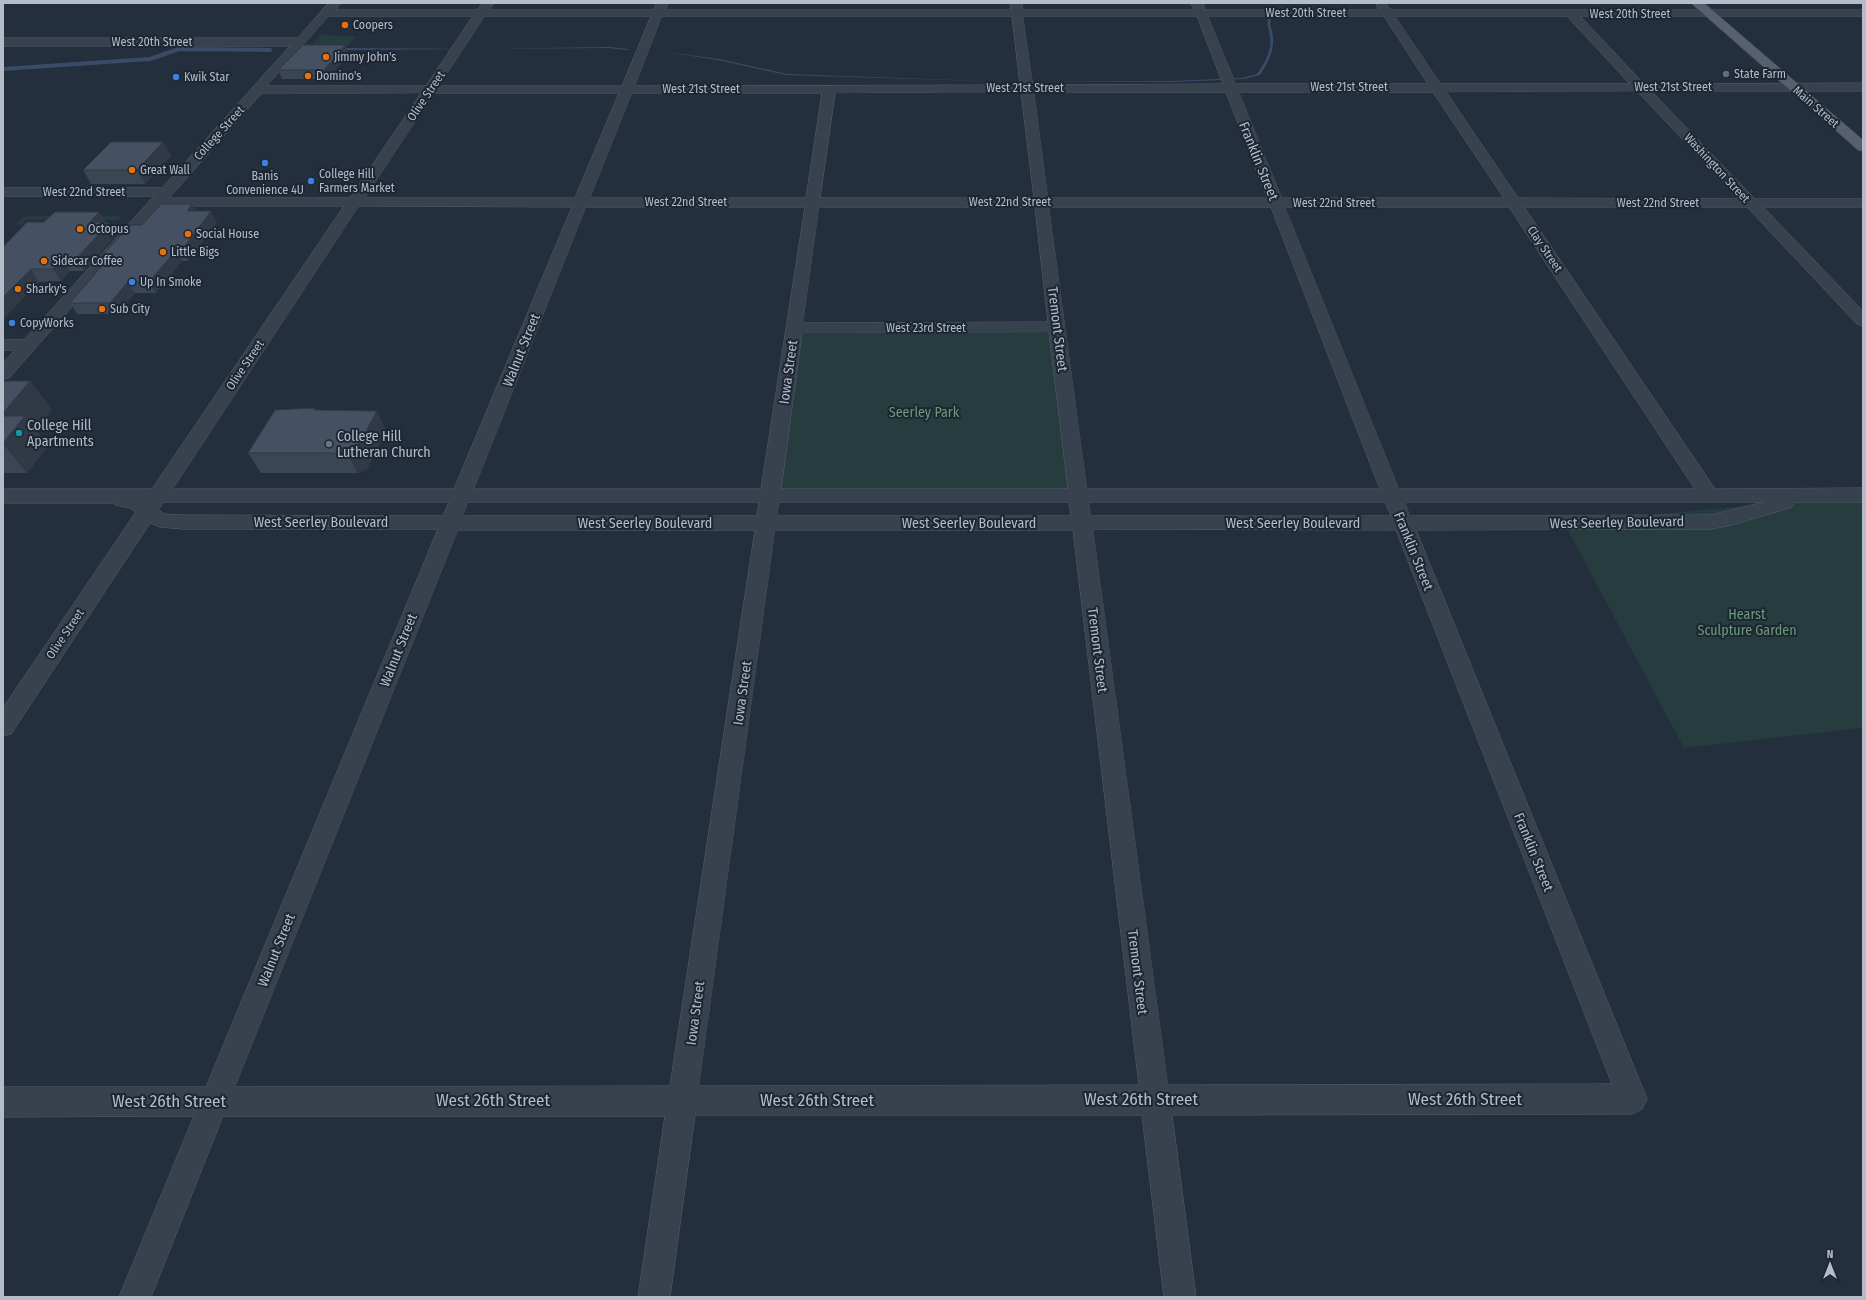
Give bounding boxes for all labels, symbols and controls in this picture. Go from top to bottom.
street label: West 20th Street [1266,6,1346,20]
street label: West 20th Street [1590,7,1670,21]
place label: Coopers [353,18,393,32]
marker: Coopers [340,20,350,30]
street label: West 20th Street [112,35,192,49]
place label: Jimmy John's [334,50,396,64]
marker: Jimmy John's [321,52,331,62]
place label: State Farm [1734,67,1786,81]
street label: Olive Street [404,68,448,124]
place label: Domino's [316,69,361,83]
marker: State Farm [1721,69,1731,79]
place label: Kwik Star [184,70,230,84]
marker: Domino's [303,71,313,81]
marker: Kwik Star [171,72,181,82]
street label: West 21st Street [1310,80,1388,94]
street label: West 21st Street [1634,80,1712,94]
street label: West 21st Street [986,81,1064,95]
street label: West 21st Street [662,82,740,96]
street label: Main Street [1790,83,1842,131]
street label: College Street [191,103,247,163]
street label: Franklin Street [1235,119,1282,203]
street label: Washington Street [1681,130,1753,206]
marker: Banis Convenience 4U [260,158,270,168]
place label: Great Wall [140,163,190,177]
marker: Great Wall [127,165,137,175]
place label: College Hill Farmers Market [319,167,395,195]
place label: Banis Convenience 4U [226,169,304,197]
marker: College Hill Farmers Market [306,176,316,186]
street label: West 22nd Street [43,185,125,199]
street label: West 22nd Street [645,195,727,209]
street label: West 22nd Street [969,195,1051,209]
street label: West 22nd Street [1293,196,1375,210]
street label: West 22nd Street [1617,196,1699,210]
place label: Octopus [88,222,129,236]
street label: Clay Street [1525,223,1566,275]
marker: Octopus [75,224,85,234]
place label: Social House [196,227,259,241]
marker: Social House [183,229,193,239]
place label: Little Bigs [171,245,219,259]
marker: Little Bigs [158,247,168,257]
place label: Sidecar Coffee [52,254,123,268]
marker: Sidecar Coffee [39,256,49,266]
place label: Up In Smoke [140,275,202,289]
marker: Up In Smoke [127,277,137,287]
place label: Sharky's [26,282,67,296]
marker: Sharky's [13,284,23,294]
street label: Tremont Street [1044,286,1071,373]
place label: Sub City [110,302,150,316]
marker: Sub City [97,304,107,314]
street label: Walnut Street [499,311,544,389]
place label: CopyWorks [20,316,74,330]
marker: CopyWorks [7,318,17,328]
street label: West 23rd Street [886,321,966,335]
street label: Olive Street [223,337,267,393]
street label: Iowa Street [776,338,801,405]
park label: Seerley Park [889,404,960,421]
place label: College Hill Apartments [27,417,94,450]
marker: College Hill Apartments [14,428,24,438]
place label: College Hill Lutheran Church [337,428,431,461]
marker: College Hill Lutheran Church [324,439,334,449]
street label: Franklin Street [1390,509,1437,593]
street label: West Seerley Boulevard [1550,513,1684,532]
street label: West Seerley Boulevard [254,514,388,531]
street label: West Seerley Boulevard [578,515,712,532]
street label: West Seerley Boulevard [902,515,1036,532]
street label: West Seerley Boulevard [1226,515,1360,532]
street label: Olive Street [43,606,87,662]
park label: Hearst Sculpture Garden [1697,606,1797,639]
street label: Tremont Street [1084,607,1111,694]
street label: Walnut Street [376,611,421,689]
street label: Iowa Street [730,659,755,726]
street label: Franklin Street [1510,810,1557,894]
street label: Walnut Street [254,911,299,989]
street label: Tremont Street [1124,929,1151,1016]
street label: Iowa Street [683,979,708,1046]
street label: West 26th Street [1084,1089,1198,1110]
street label: West 26th Street [1408,1089,1522,1110]
street label: West 26th Street [436,1090,550,1111]
street label: West 26th Street [760,1090,874,1111]
street label: West 26th Street [112,1091,226,1112]
north arrow [1810,1244,1850,1284]
text: N [1827,1248,1833,1261]

